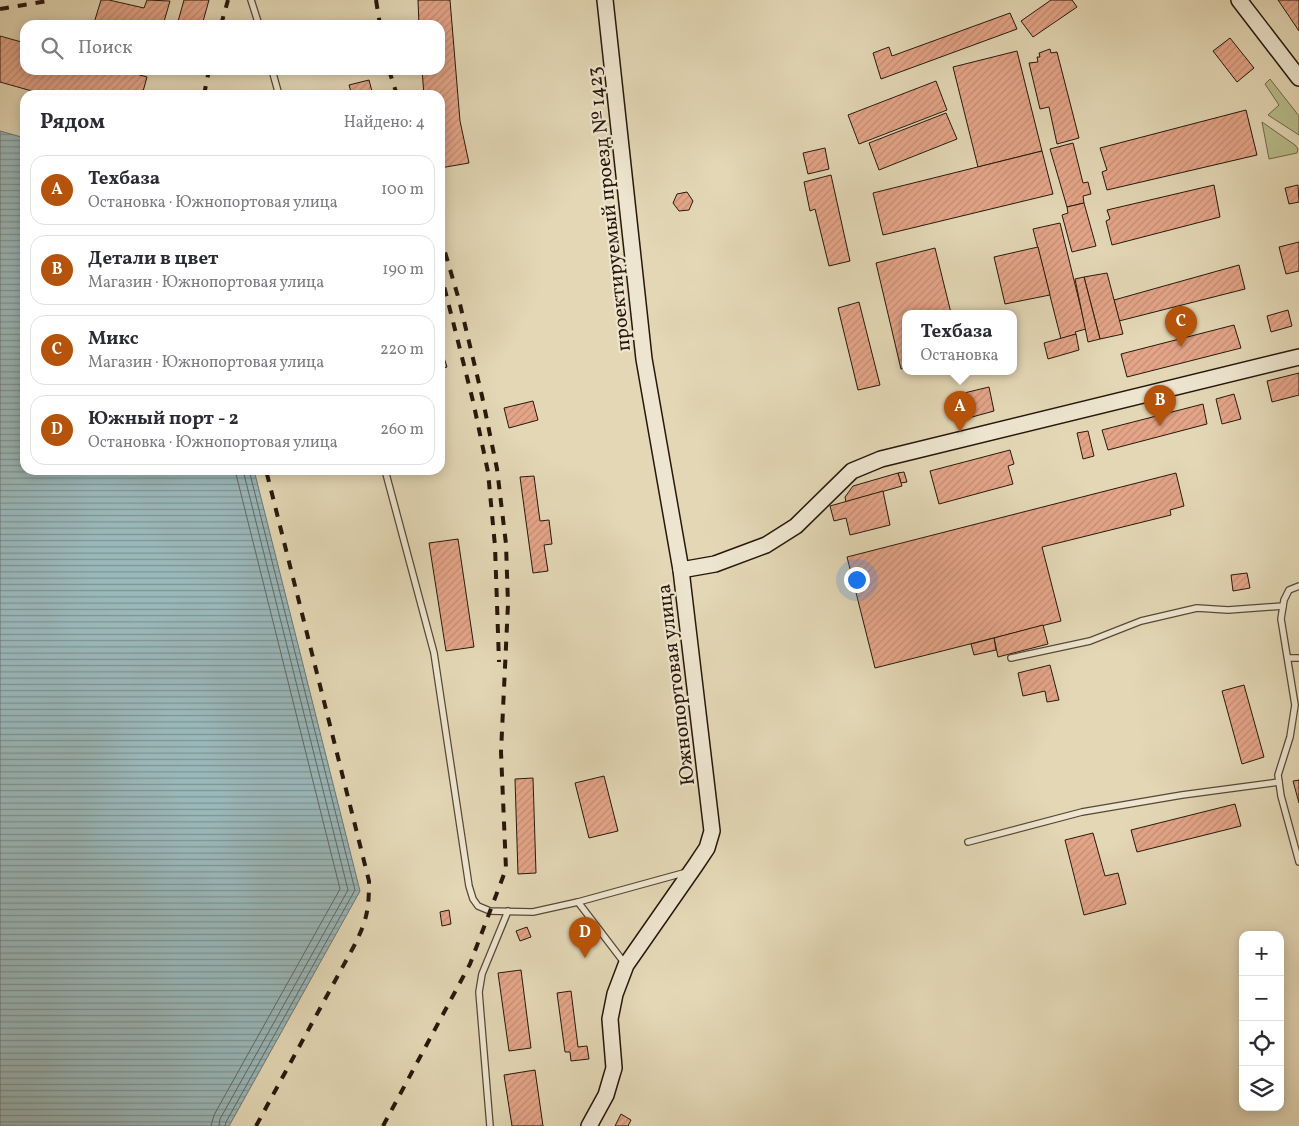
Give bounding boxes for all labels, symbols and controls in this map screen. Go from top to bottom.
search box [20,20,445,75]
icon: search [38,34,66,62]
text: Поиск [78,35,132,61]
street label: проектируемый проезд № 1423 [581,65,639,353]
text: Рядом [40,108,105,137]
text: Найдено: 4 [344,112,425,134]
text: Техбаза [88,166,160,192]
text: A [51,179,63,201]
text: 100 m [381,179,424,201]
text: Остановка · Южнопортовая улица [88,192,338,214]
text: Детали в цвет [88,246,218,272]
text: B [52,259,62,281]
text: 190 m [382,259,424,281]
text: Магазин · Южнопортовая улица [88,272,324,294]
pin: C [1165,306,1197,347]
popup [902,310,1017,375]
text: Техбаза [921,319,993,345]
text: Микс [88,326,139,352]
text: C [52,339,62,361]
text: 220 m [380,339,424,361]
text: Остановка [921,345,998,367]
text: Магазин · Южнопортовая улица [88,352,324,374]
pin: B [1144,385,1176,426]
pin: A [944,391,976,432]
text: Южный порт - 2 [88,406,239,432]
text: D [51,419,63,441]
text: 260 m [380,419,424,441]
text: Остановка · Южнопортовая улица [88,432,338,454]
your location [844,567,870,593]
street label: Южнопортовая улица [651,582,703,787]
pin: D [569,917,601,958]
map controls [1239,931,1284,1111]
button: + [1239,931,1284,976]
button: − [1239,976,1284,1021]
button: locate [1239,1021,1284,1066]
button: layers [1239,1066,1284,1111]

